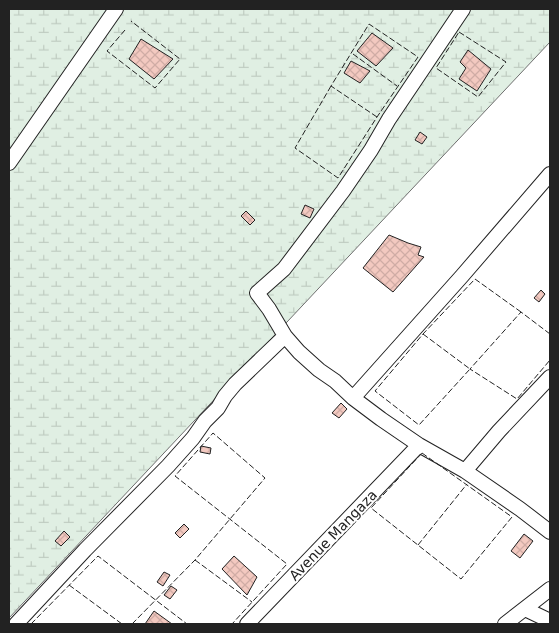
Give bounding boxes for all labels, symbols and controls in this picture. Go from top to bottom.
street label: Avenue Mangaza [286,487,380,583]

